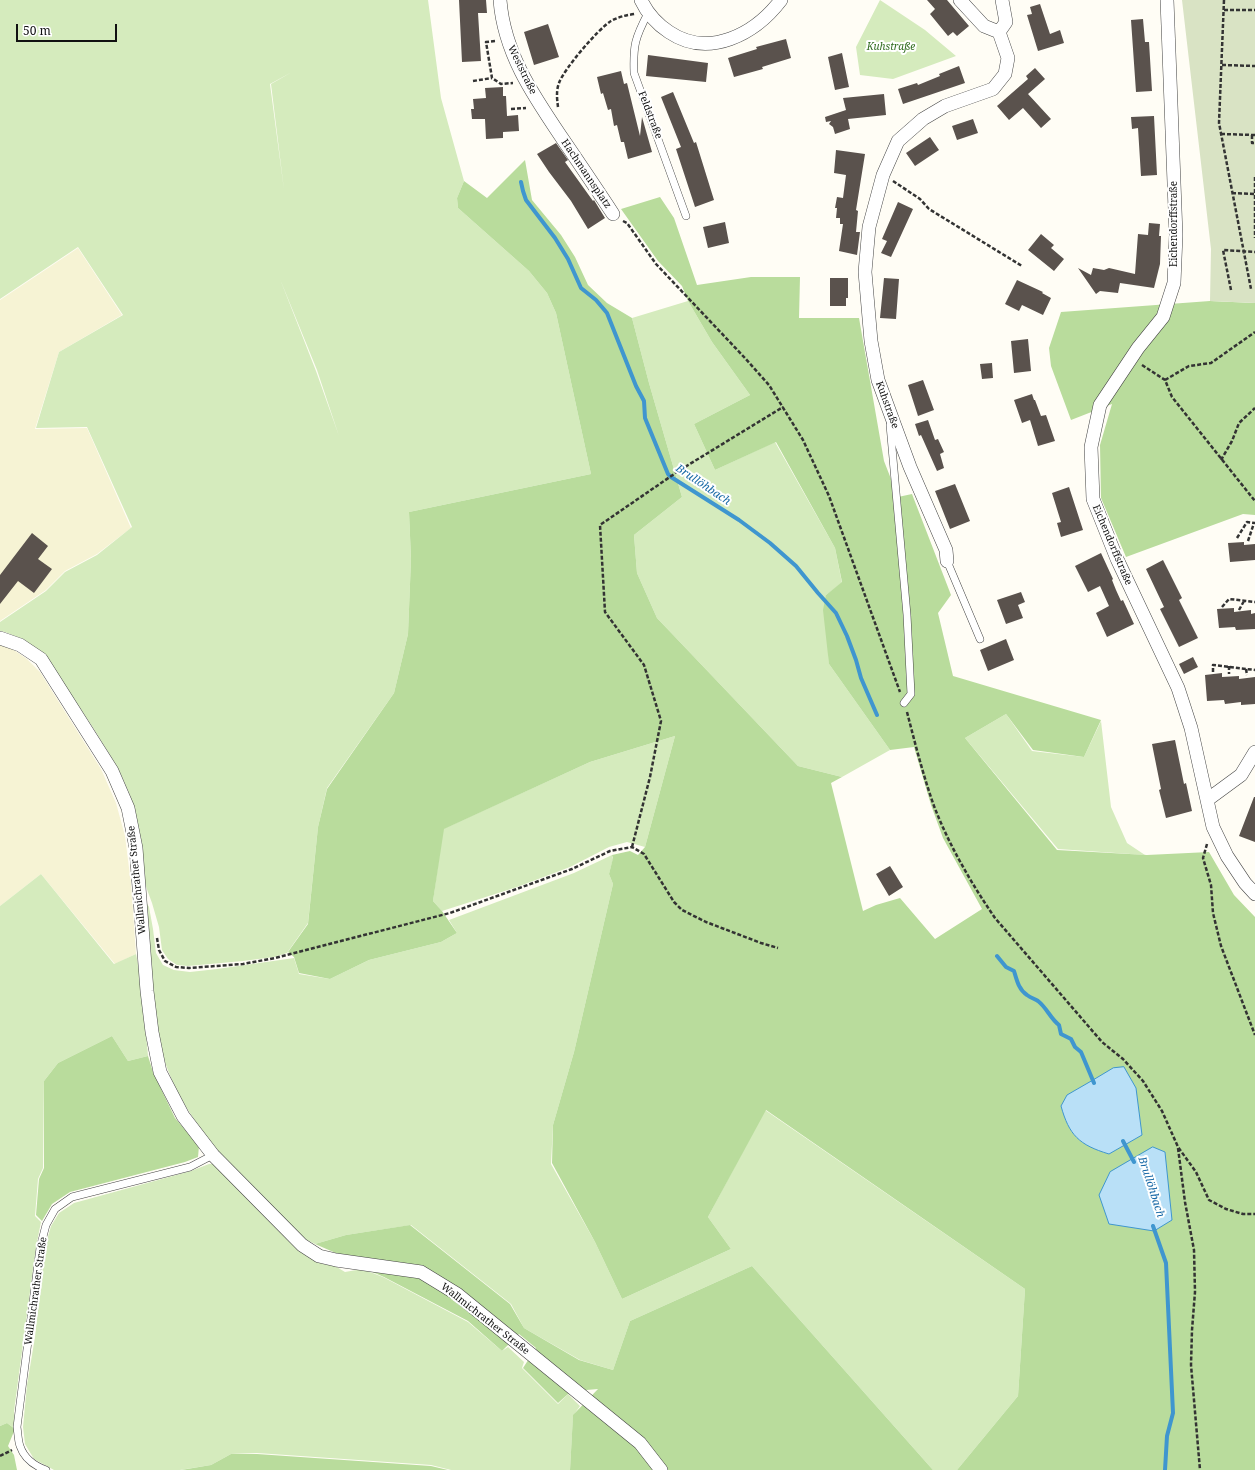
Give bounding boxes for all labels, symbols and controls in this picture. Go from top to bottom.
scale bar [18,16,119,42]
text: 50 m [23,22,51,39]
park label: Kuhstraße [867,41,915,53]
street label: Weststraße [505,43,539,97]
street label: Feldstraße [635,89,665,141]
street label: Hachmannsplatz [558,137,614,211]
street label: Eichendorffstraße [1168,181,1180,267]
street label: Kuhstraße [873,380,901,430]
water label: Brullöhbach [673,462,733,508]
street label: Eichendorffstraße [1090,503,1134,587]
street label: Wallmichrather Straße [125,825,149,935]
water label: Brullöhbach [1135,1155,1167,1219]
street label: Wallmichrather Straße [22,1236,50,1346]
street label: Wallmichrather Straße [438,1281,532,1357]

